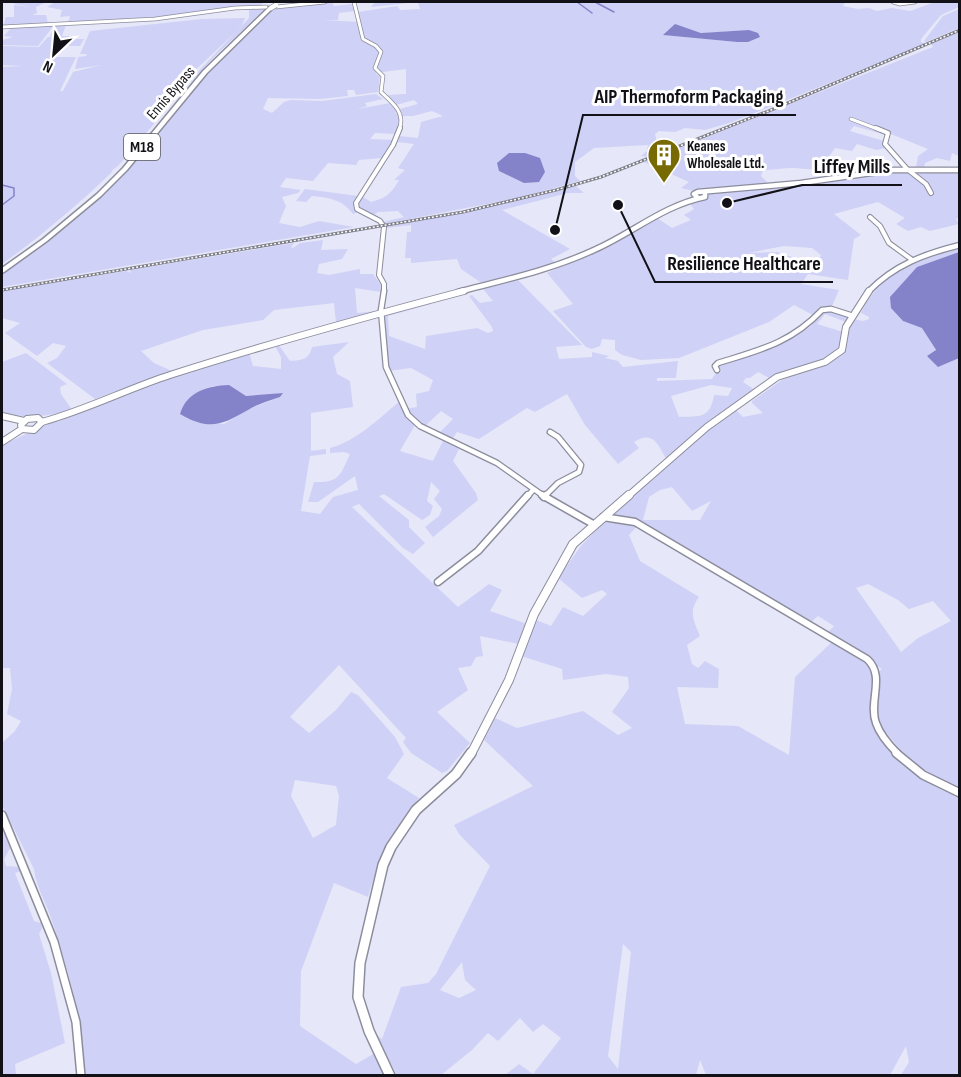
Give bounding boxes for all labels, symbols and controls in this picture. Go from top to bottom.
north arrow [24,24,84,84]
text: N [40,56,56,77]
street label: Ennis Bypass [143,62,199,124]
callout: AIP Thermoform Packaging [583,77,796,115]
text: AIP Thermoform Packaging [593,85,784,109]
road number: M18 [124,134,160,160]
building icon: Keanes Wholesale Ltd. [646,137,682,184]
place label: Keanes Wholesale Ltd. [687,137,764,173]
callout: Liffey Mills [802,147,902,185]
text: Liffey Mills [814,155,891,179]
callout: Resilience Healthcare [655,244,833,282]
text: Resilience Healthcare [667,252,821,276]

